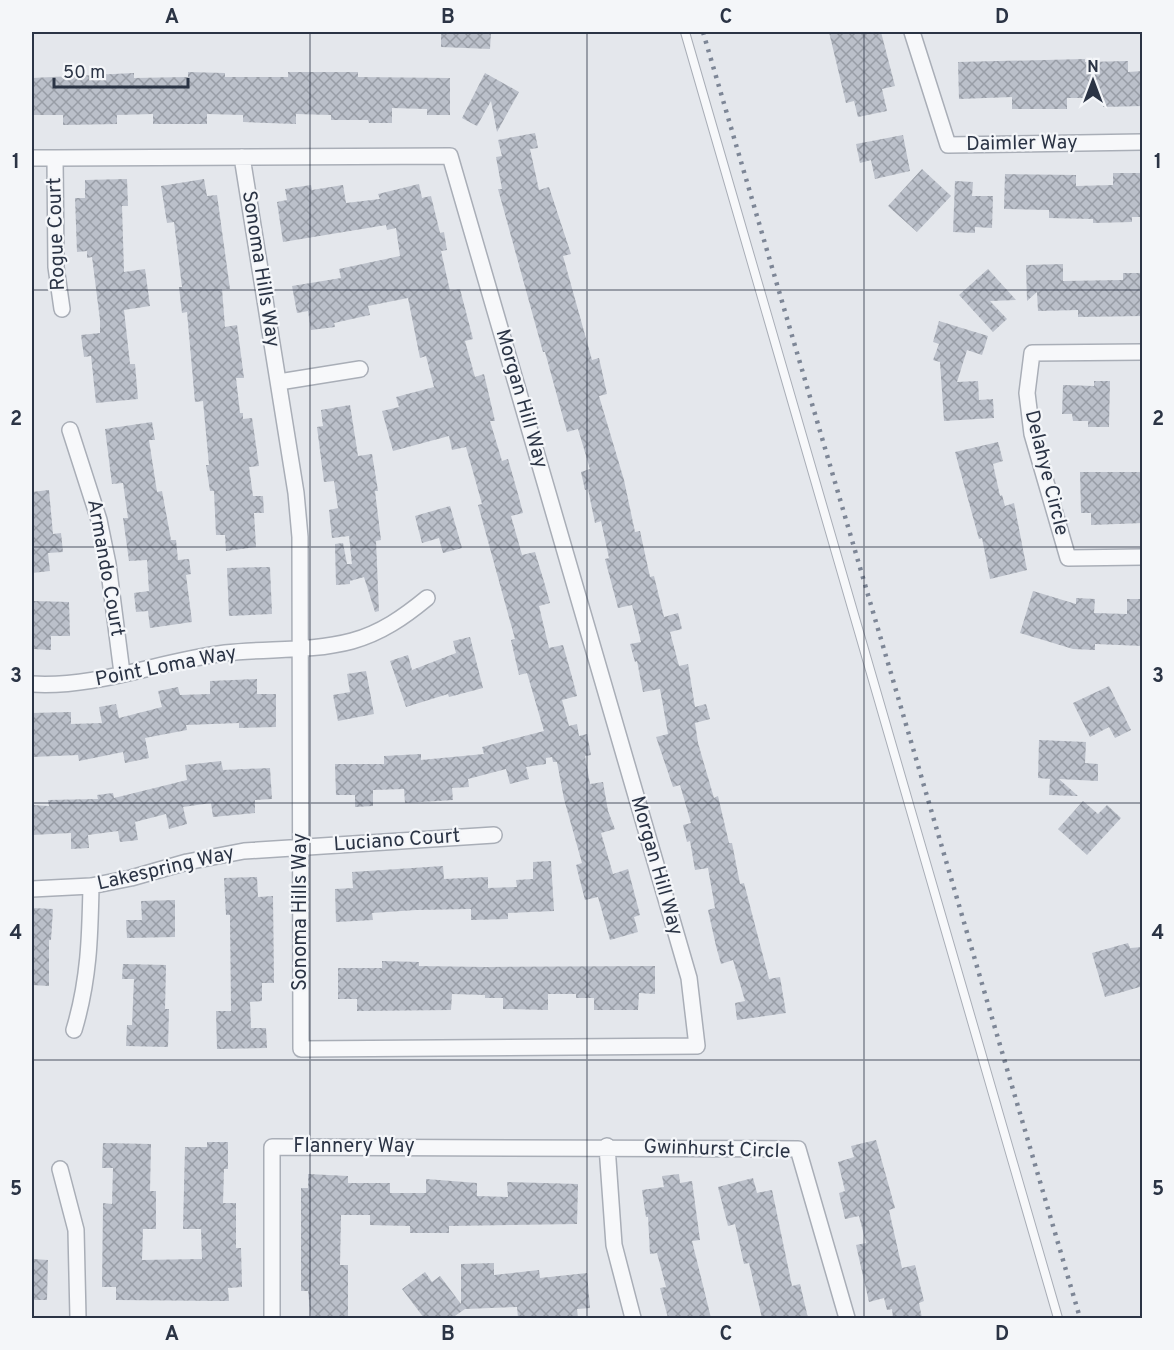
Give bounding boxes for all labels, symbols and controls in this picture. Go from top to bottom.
text: A [165,5,179,31]
text: B [441,5,455,31]
text: C [720,5,732,31]
text: D [995,5,1009,31]
scale bar [54,51,188,89]
north arrow [1063,51,1123,111]
text: N [1087,58,1099,78]
text: 50 m [63,62,105,85]
street label: Daimler Way [966,130,1078,158]
text: 1 [12,150,20,176]
text: 1 [1154,150,1162,176]
street label: Rogue Court [42,177,72,291]
street label: Sonoma Hills Way [235,189,285,349]
street label: Morgan Hill Way [489,326,553,472]
text: 2 [10,407,22,433]
text: 2 [1152,407,1164,433]
street label: Delahye Circle [1018,408,1074,538]
street label: Armando Court [80,497,130,639]
street label: Point Loma Way [93,641,239,693]
text: 3 [10,664,22,690]
text: 3 [1152,664,1164,690]
street label: Morgan Hill Way [624,793,688,939]
street label: Luciano Court [333,824,461,858]
street label: Sonoma Hills Way [288,833,314,991]
street label: Lakespring Way [95,841,237,897]
text: 4 [10,921,22,947]
text: 4 [1152,921,1164,947]
street label: Flannery Way [293,1134,415,1160]
street label: Gwinhurst Circle [643,1134,791,1166]
text: 5 [10,1177,22,1203]
text: 5 [1152,1177,1164,1203]
text: A [165,1322,179,1348]
text: B [441,1322,455,1348]
text: C [720,1322,732,1348]
text: D [995,1322,1009,1348]

